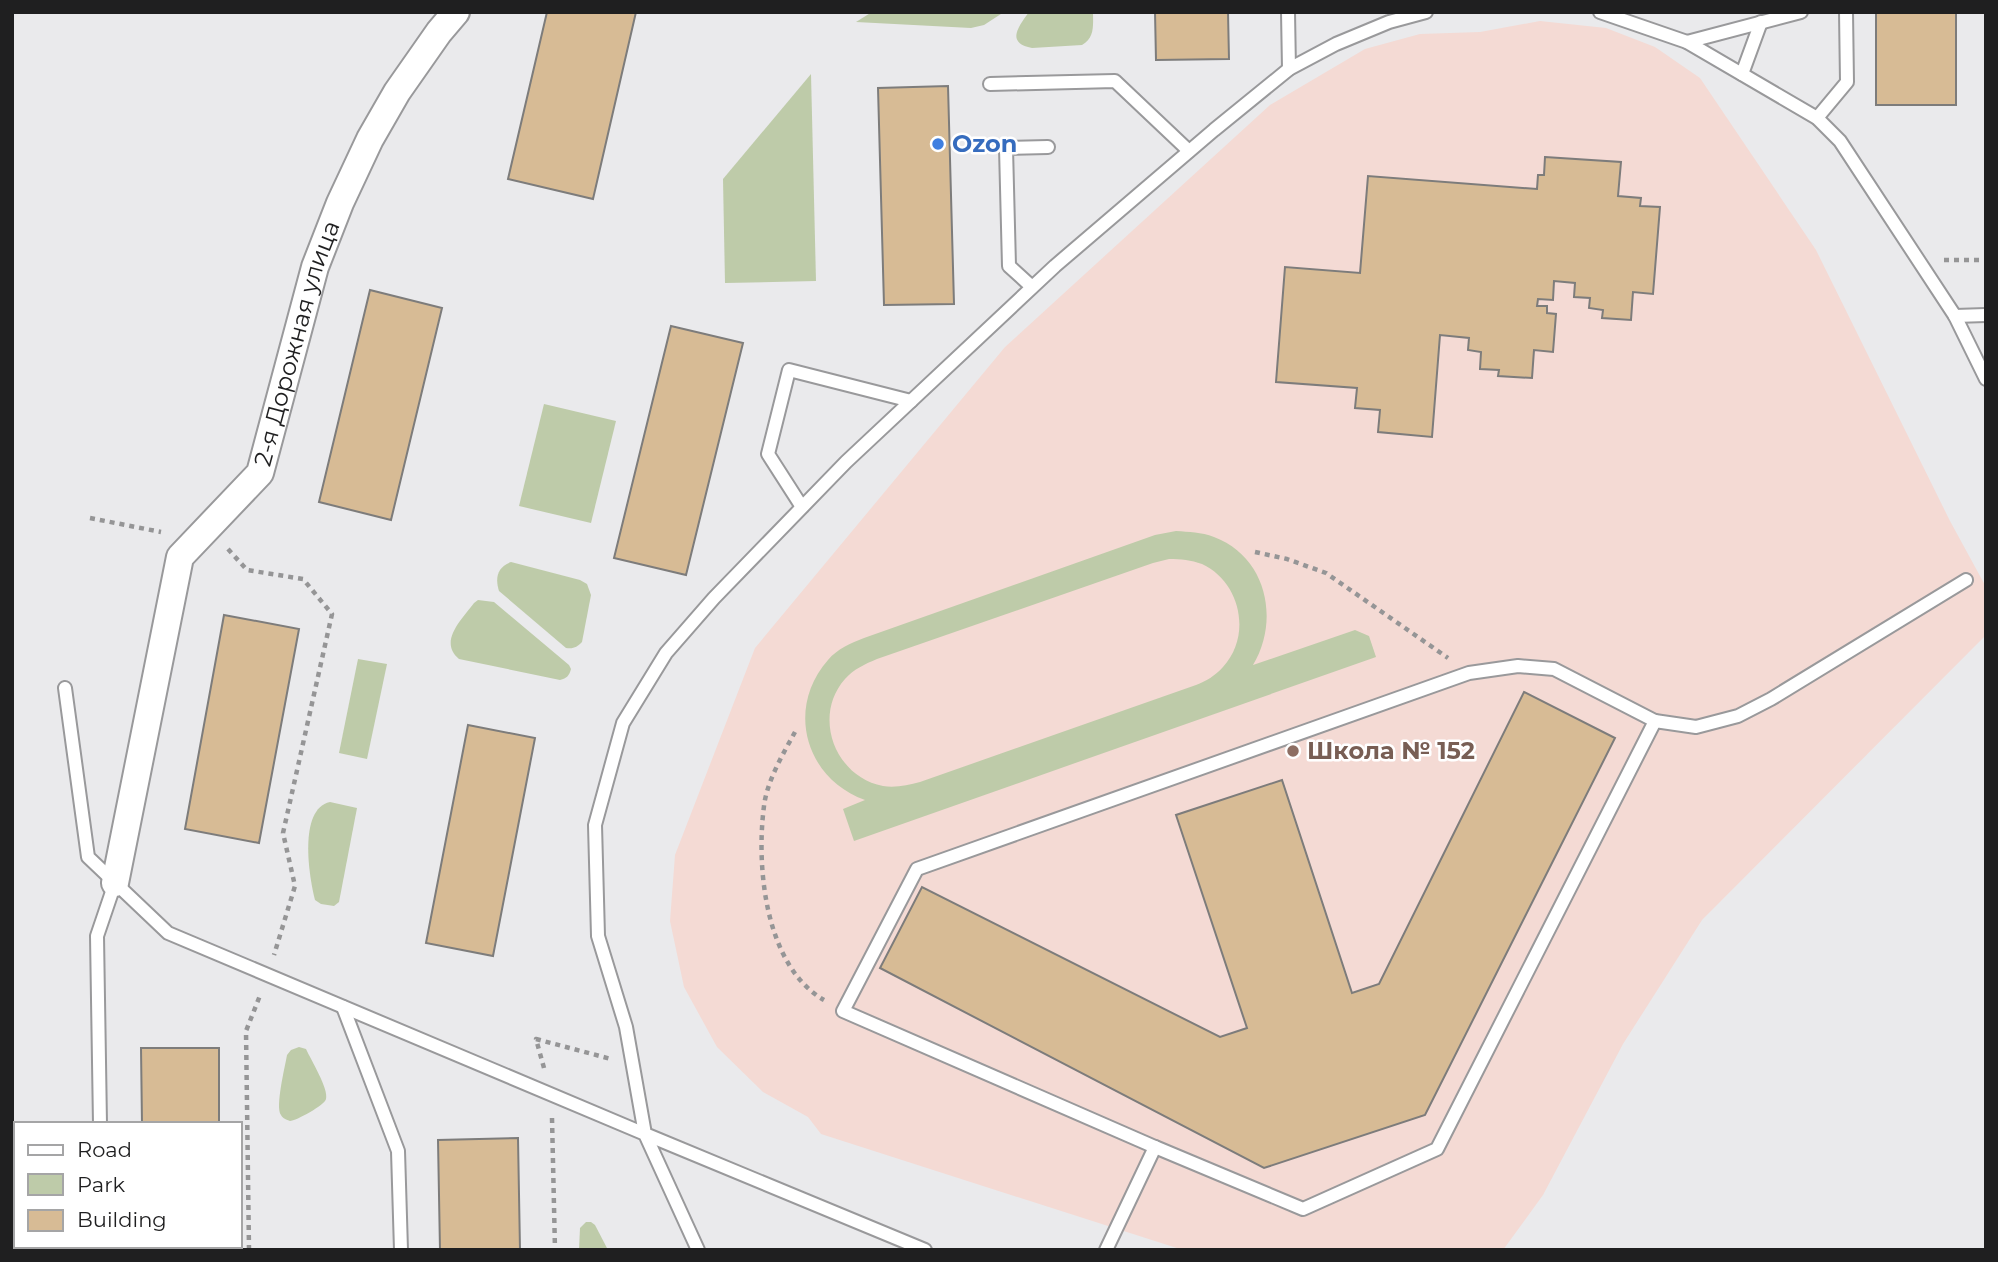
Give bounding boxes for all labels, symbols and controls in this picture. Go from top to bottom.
place label: Ozon [952,129,1017,158]
marker: Ozon [930,136,946,152]
street label: 2-я Дорожная улица [247,216,346,469]
place label: Школа № 152 [1307,736,1475,765]
marker: Школа № 152 [1285,743,1301,759]
legend [14,1122,242,1248]
text: Road [77,1137,132,1162]
text: Park [77,1172,125,1197]
text: Building [77,1207,167,1232]

